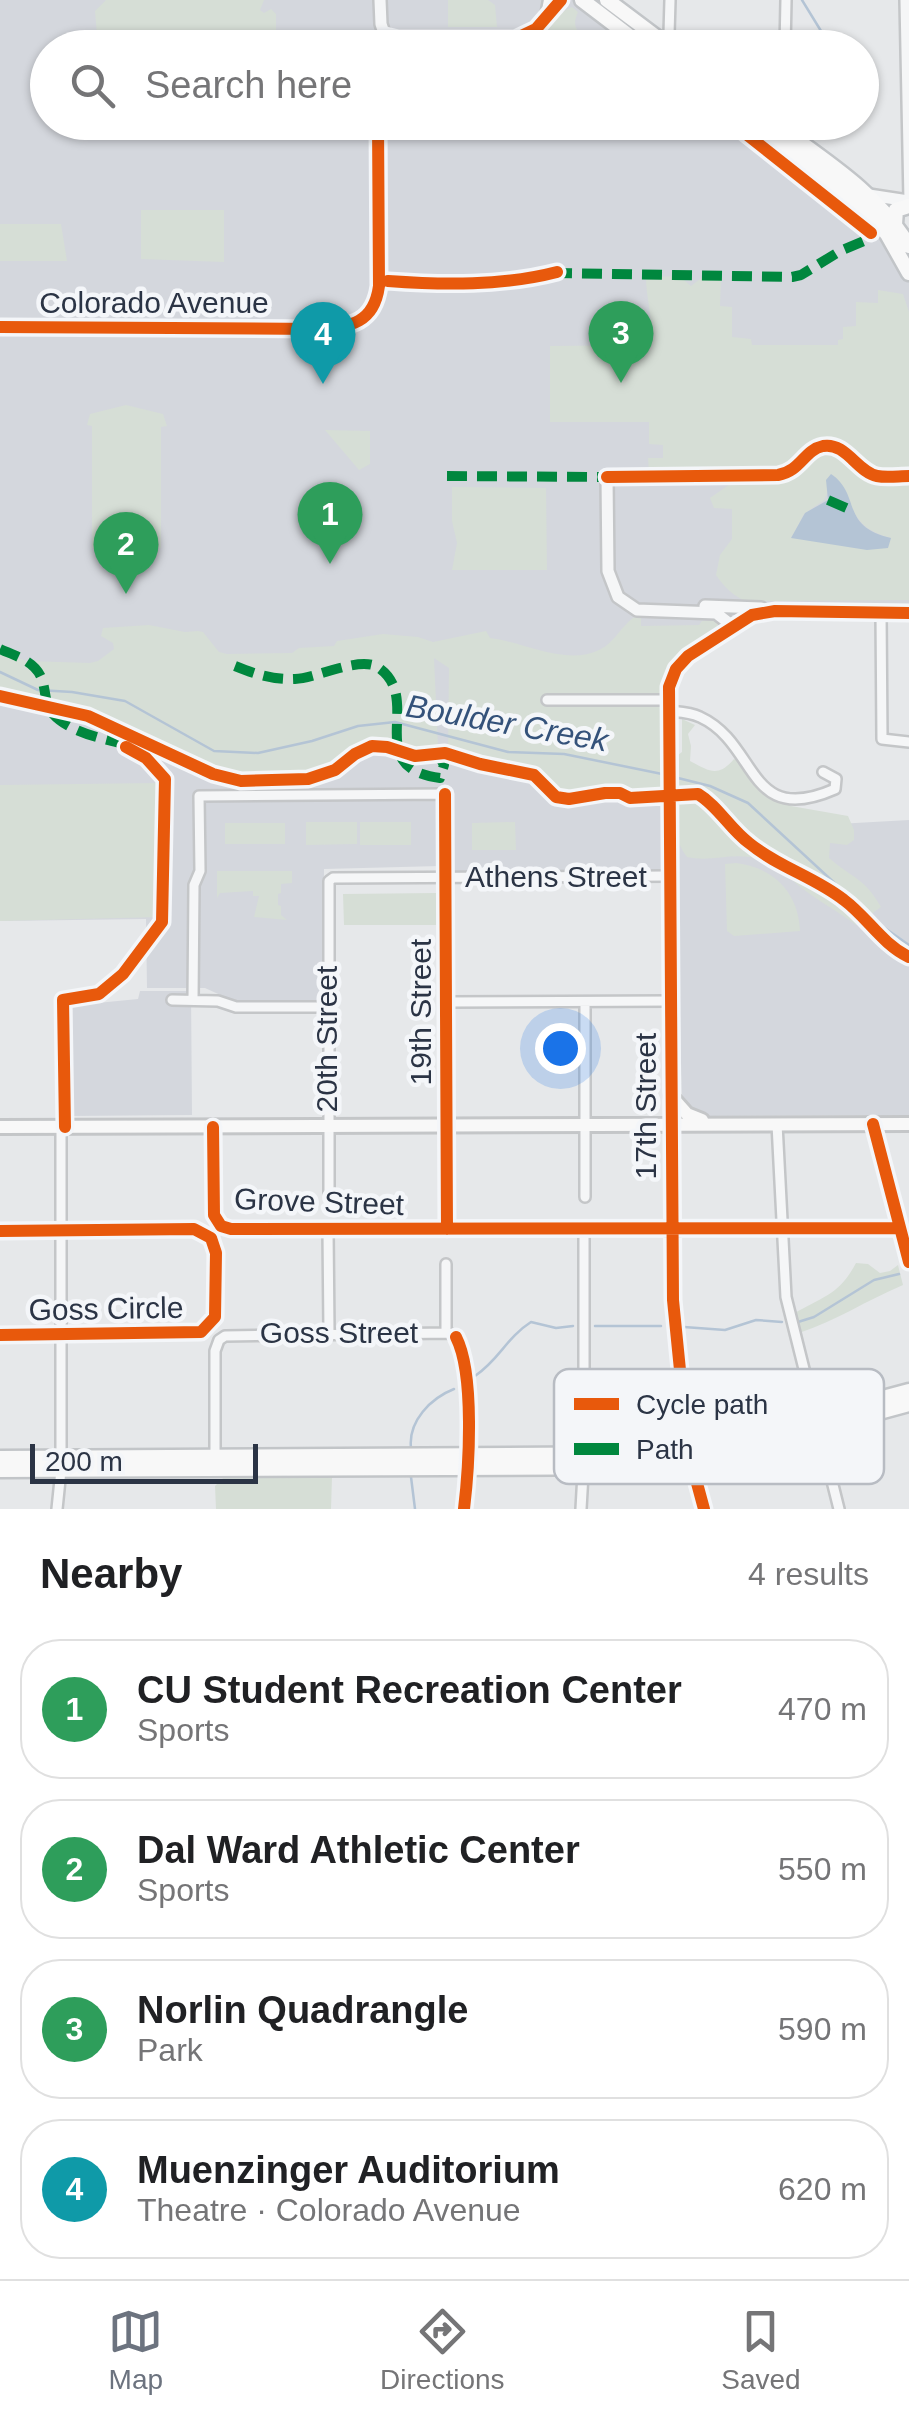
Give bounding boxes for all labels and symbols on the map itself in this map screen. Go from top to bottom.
street label: Colorado Avenue [39,286,269,319]
pin: 3 [588,300,654,383]
pin: 4 [290,302,356,384]
pin: 1 [298,482,362,564]
pin: 2 [94,512,158,594]
water label: Boulder Creek [403,688,613,759]
street label: Athens Street [465,860,648,893]
street label: 19th Street [404,938,437,1085]
street label: 20th Street [310,965,343,1112]
your location [535,1023,586,1074]
street label: 17th Street [629,1032,662,1179]
street label: Grove Street [233,1182,405,1221]
street label: Goss Circle [28,1291,184,1326]
street label: Goss Street [260,1316,419,1349]
legend [554,1369,884,1484]
text: Cycle path [636,1389,768,1420]
text: Path [636,1434,694,1465]
scale bar [30,1439,258,1484]

